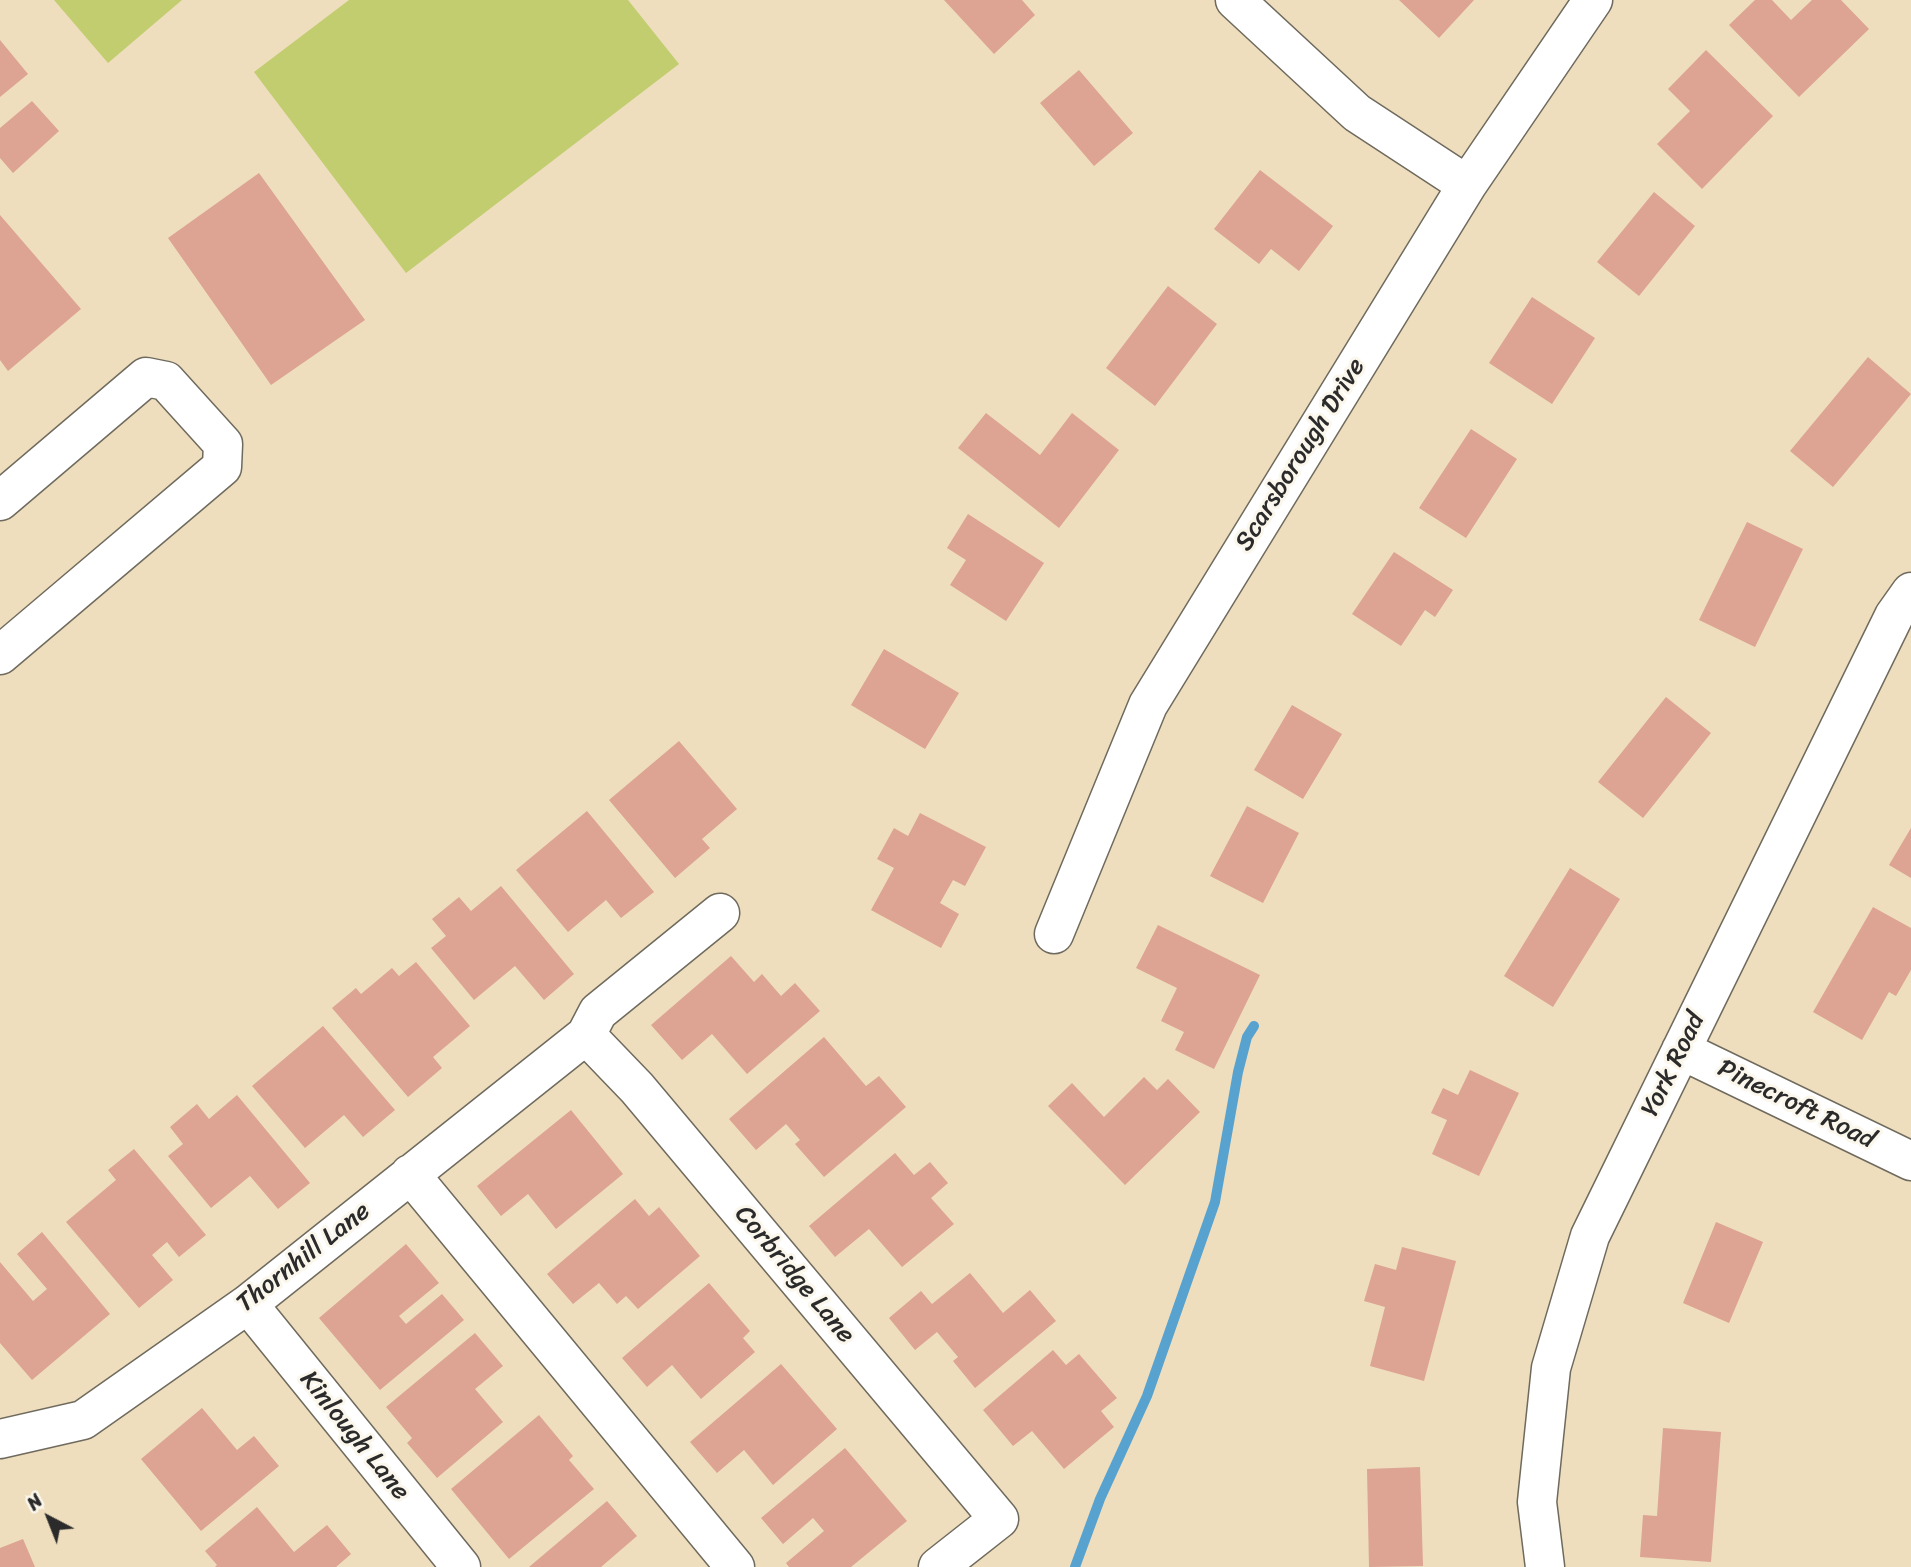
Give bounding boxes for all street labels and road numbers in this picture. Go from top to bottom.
street label: Scarsborough Drive [1229,353,1373,557]
street label: York Road [1635,1008,1713,1122]
street label: Pinecroft Road [1712,1053,1880,1157]
street label: Thornhill Lane [231,1196,377,1320]
street label: Corbridge Lane [727,1200,861,1350]
street label: Kinlough Lane [292,1365,416,1507]

